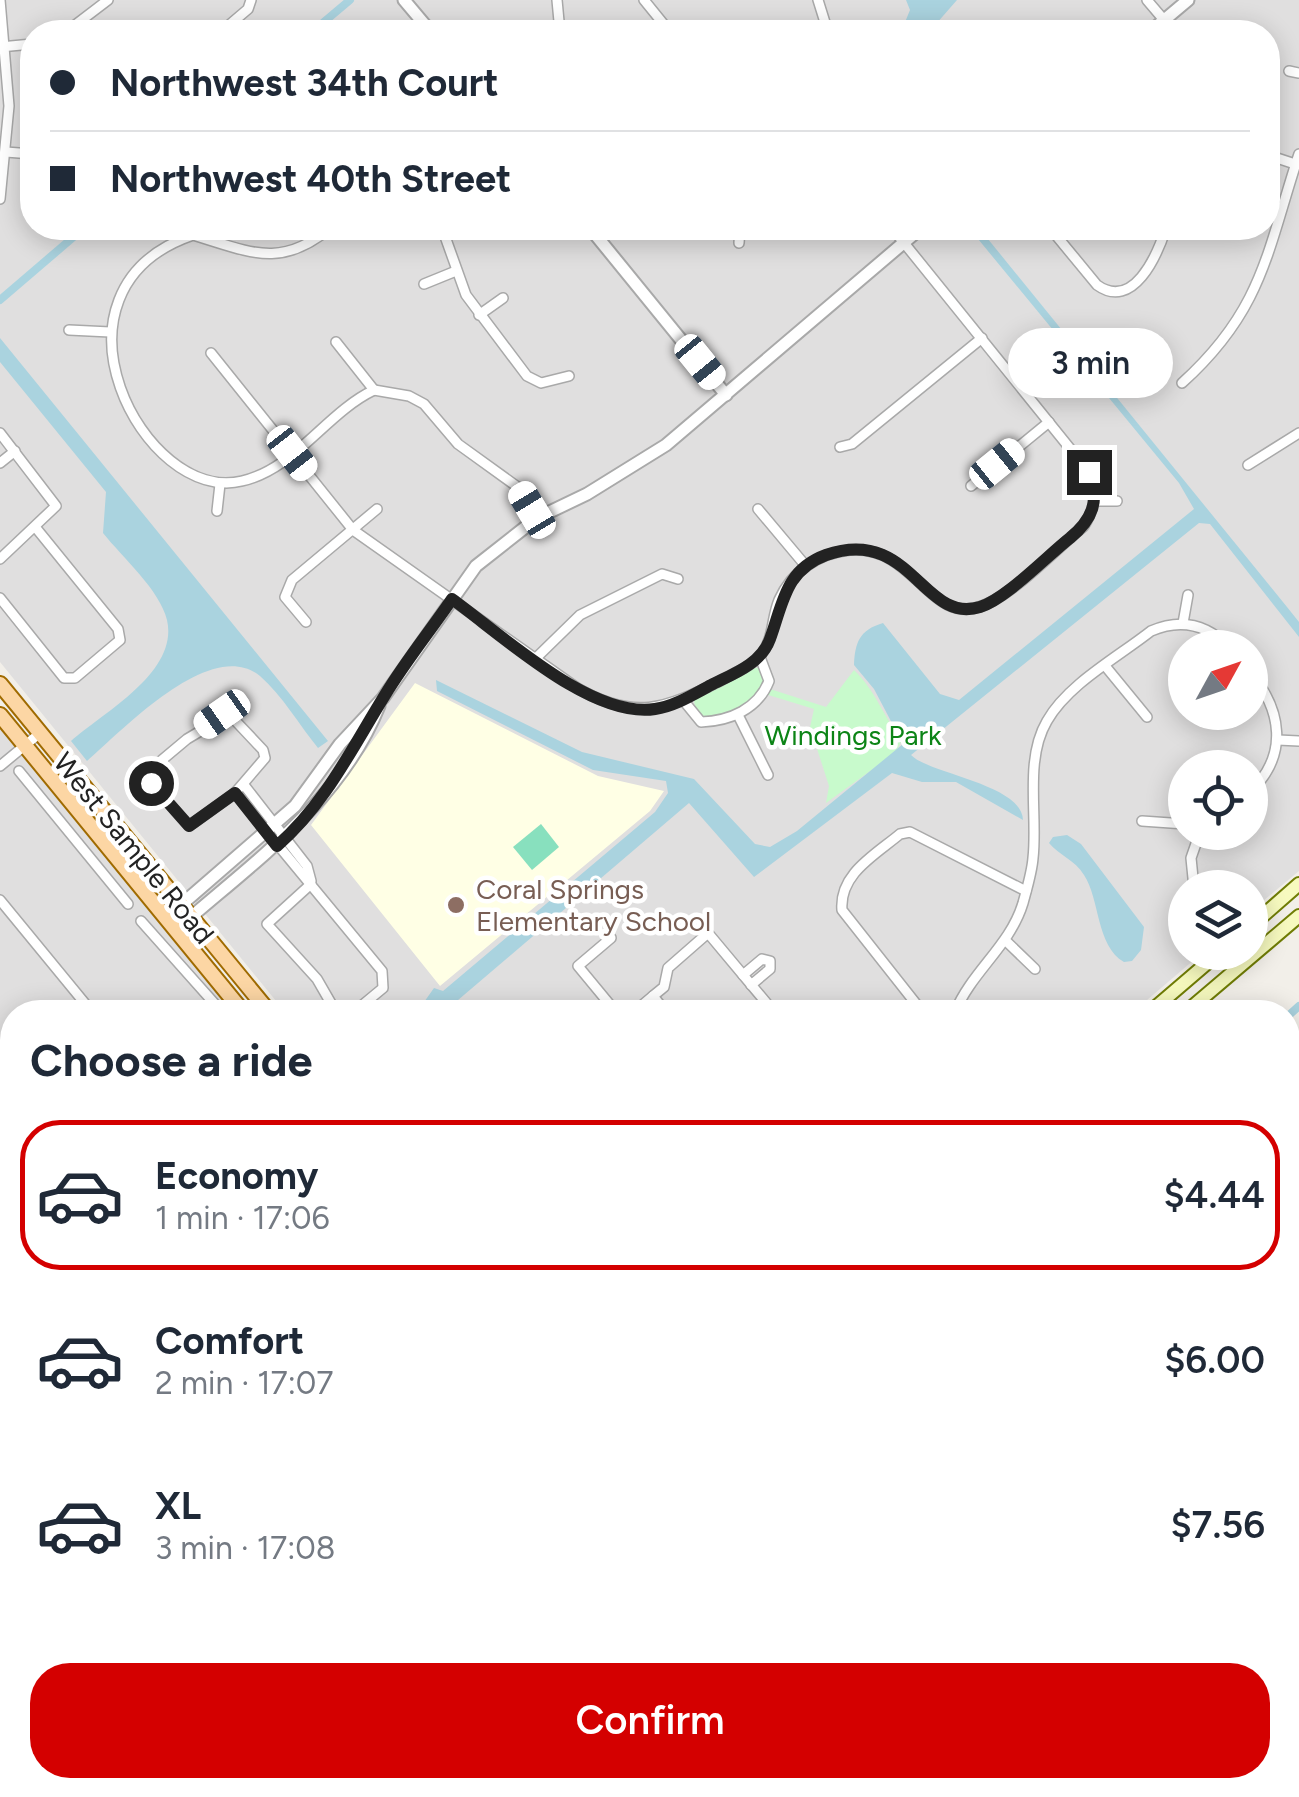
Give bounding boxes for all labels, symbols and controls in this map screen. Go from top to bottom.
text: Northwest 34th Court [110,60,499,106]
text: Northwest 40th Street [110,156,511,202]
callout: 3 min [1006,327,1172,397]
car [669,329,731,395]
text: 3 min [1051,344,1130,382]
car [262,420,322,486]
car [964,433,1030,495]
route end [1067,450,1112,495]
car [504,477,560,543]
north arrow [1168,630,1268,730]
map controls [1168,630,1268,970]
car [189,685,255,743]
park label: Windings Park [764,718,942,752]
street label: West Sample Road [46,746,222,950]
button: locate [1168,750,1268,850]
route start [129,761,174,806]
button: layers [1168,870,1268,970]
place label: Coral Springs Elementary School [476,872,711,938]
marker: Coral Springs Elementary School [445,894,467,916]
text: Choose a ride [30,1033,312,1087]
icon: car [35,1150,125,1240]
text: Economy [155,1153,318,1199]
text: $4.44 [1163,1172,1265,1218]
text: 1 min · 17:06 [155,1199,330,1237]
icon: car [35,1315,125,1405]
text: Comfort [155,1318,304,1364]
text: $6.00 [1164,1337,1265,1383]
text: 2 min · 17:07 [155,1364,333,1402]
icon: car [35,1480,125,1570]
text: XL [155,1483,201,1529]
text: $7.56 [1170,1502,1265,1548]
text: 3 min · 17:08 [155,1529,335,1567]
button: Confirm [30,1663,1270,1778]

